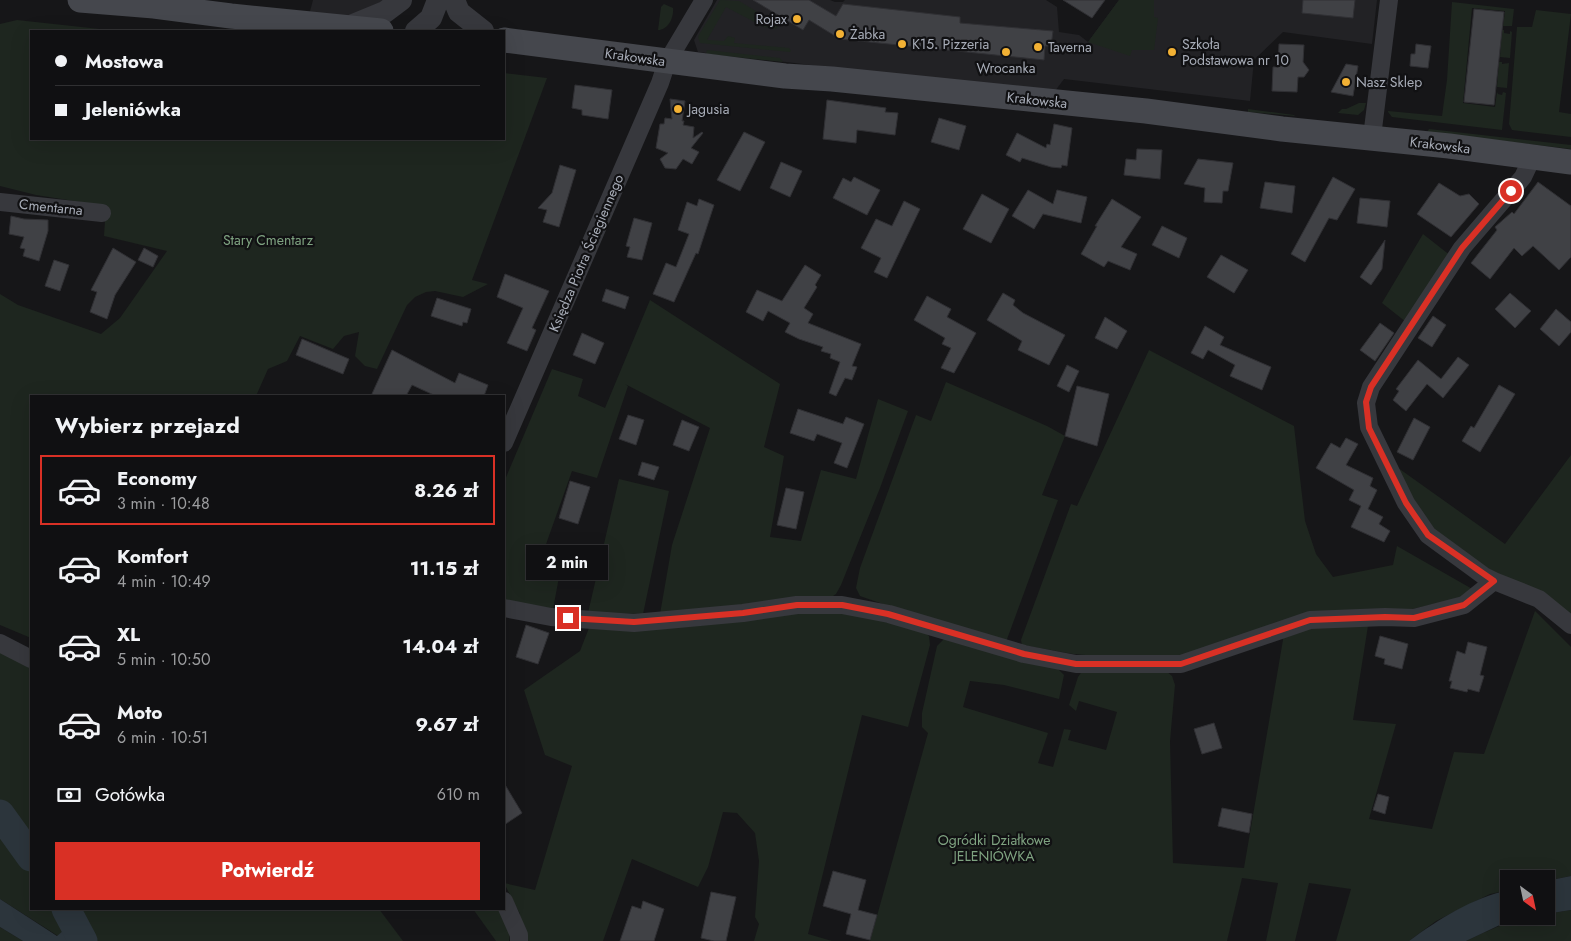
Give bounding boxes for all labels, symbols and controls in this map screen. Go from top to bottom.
place label: Rojax [755,9,787,29]
marker: Rojax [791,13,803,25]
place label: Żabka [850,24,885,44]
marker: Żabka [834,28,846,40]
place label: K15. Pizzeria [912,34,989,54]
place label: Szkoła Podstawowa nr 10 [1182,34,1289,70]
place label: Taverna [1048,37,1092,57]
marker: K15. Pizzeria [896,38,908,50]
marker: Taverna [1032,41,1044,53]
street label: Krakowska [603,43,667,71]
marker: Wrocanka [1000,46,1012,58]
marker: Szkoła Podstawowa nr 10 [1166,46,1178,58]
text: Mostowa [85,48,163,75]
place label: Wrocanka [977,58,1035,78]
place label: Nasz Sklep [1356,72,1422,92]
marker: Nasz Sklep [1340,76,1352,88]
street label: Krakowska [1006,87,1068,113]
text: Jeleniówka [85,96,181,123]
place label: Jagusia [686,99,729,119]
marker: Jagusia [672,103,684,115]
street label: Krakowska [1409,131,1471,159]
street label: Księdza Piotra Ściegiennego [544,171,628,335]
route start [1500,180,1522,202]
street label: Cmentarna [18,194,84,220]
park label: Stary Cmentarz [223,230,314,250]
text: Wybierz przejazd [55,409,240,441]
text: Economy [117,465,197,492]
icon: car [57,468,102,513]
text: 8.26 zł [414,477,478,504]
text: 3 min · 10:48 [117,492,210,515]
text: Komfort [117,543,188,570]
icon: car [57,546,102,591]
callout: 2 min [527,546,609,580]
text: 2 min [546,551,588,574]
text: 11.15 zł [410,555,478,582]
text: 4 min · 10:49 [117,570,211,593]
route end [557,607,579,629]
text: XL [117,621,140,648]
icon: car [57,624,102,669]
text: 14.04 zł [402,633,478,660]
text: 5 min · 10:50 [117,648,211,671]
text: Moto [117,699,162,726]
icon: car [57,702,102,747]
text: 9.67 zł [416,711,478,738]
text: 6 min · 10:51 [117,726,208,749]
icon: cash [55,781,83,809]
text: Gotówka [95,781,165,808]
text: 610 m [437,783,480,806]
park label: Ogródki Działkowe JELENIÓWKA [938,830,1050,866]
button: Potwierdź [55,842,480,900]
north arrow [1500,870,1555,925]
map controls [1500,870,1555,925]

